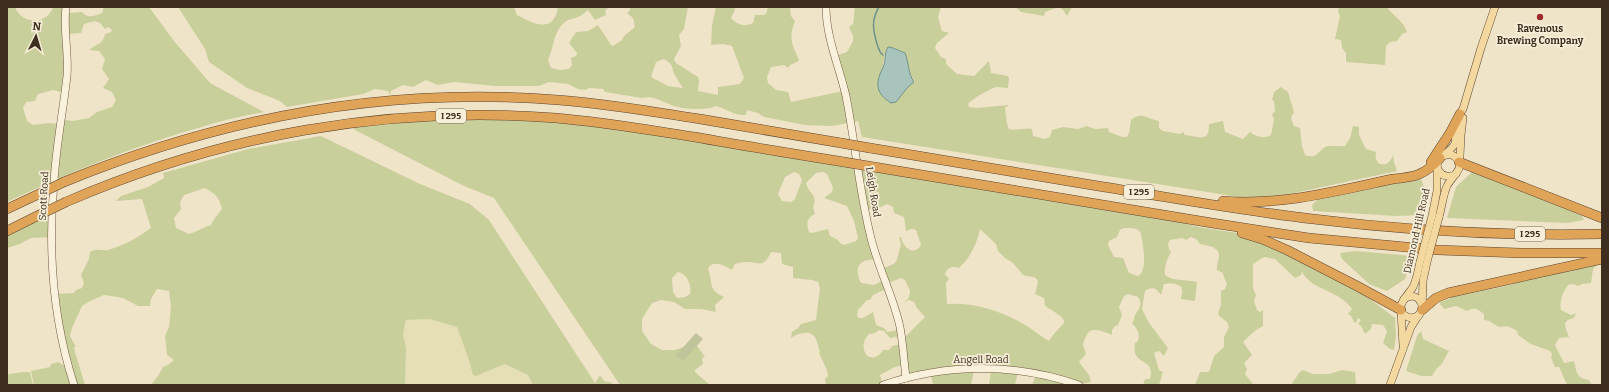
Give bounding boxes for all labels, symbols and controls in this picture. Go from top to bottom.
marker: Ravenous Brewing Company [1535,12,1545,22]
north arrow [16,16,56,56]
text: N [32,20,42,33]
place label: Ravenous Brewing Company [1497,23,1584,47]
road number: I 295 [436,109,466,123]
street label: Leigh Road [863,166,883,218]
street label: Scott Road [37,171,51,221]
road number: I 295 [1124,185,1154,199]
street label: Diamond Hill Road [1401,187,1433,275]
road number: I 295 [1515,227,1545,241]
street label: Angell Road [953,354,1009,366]

